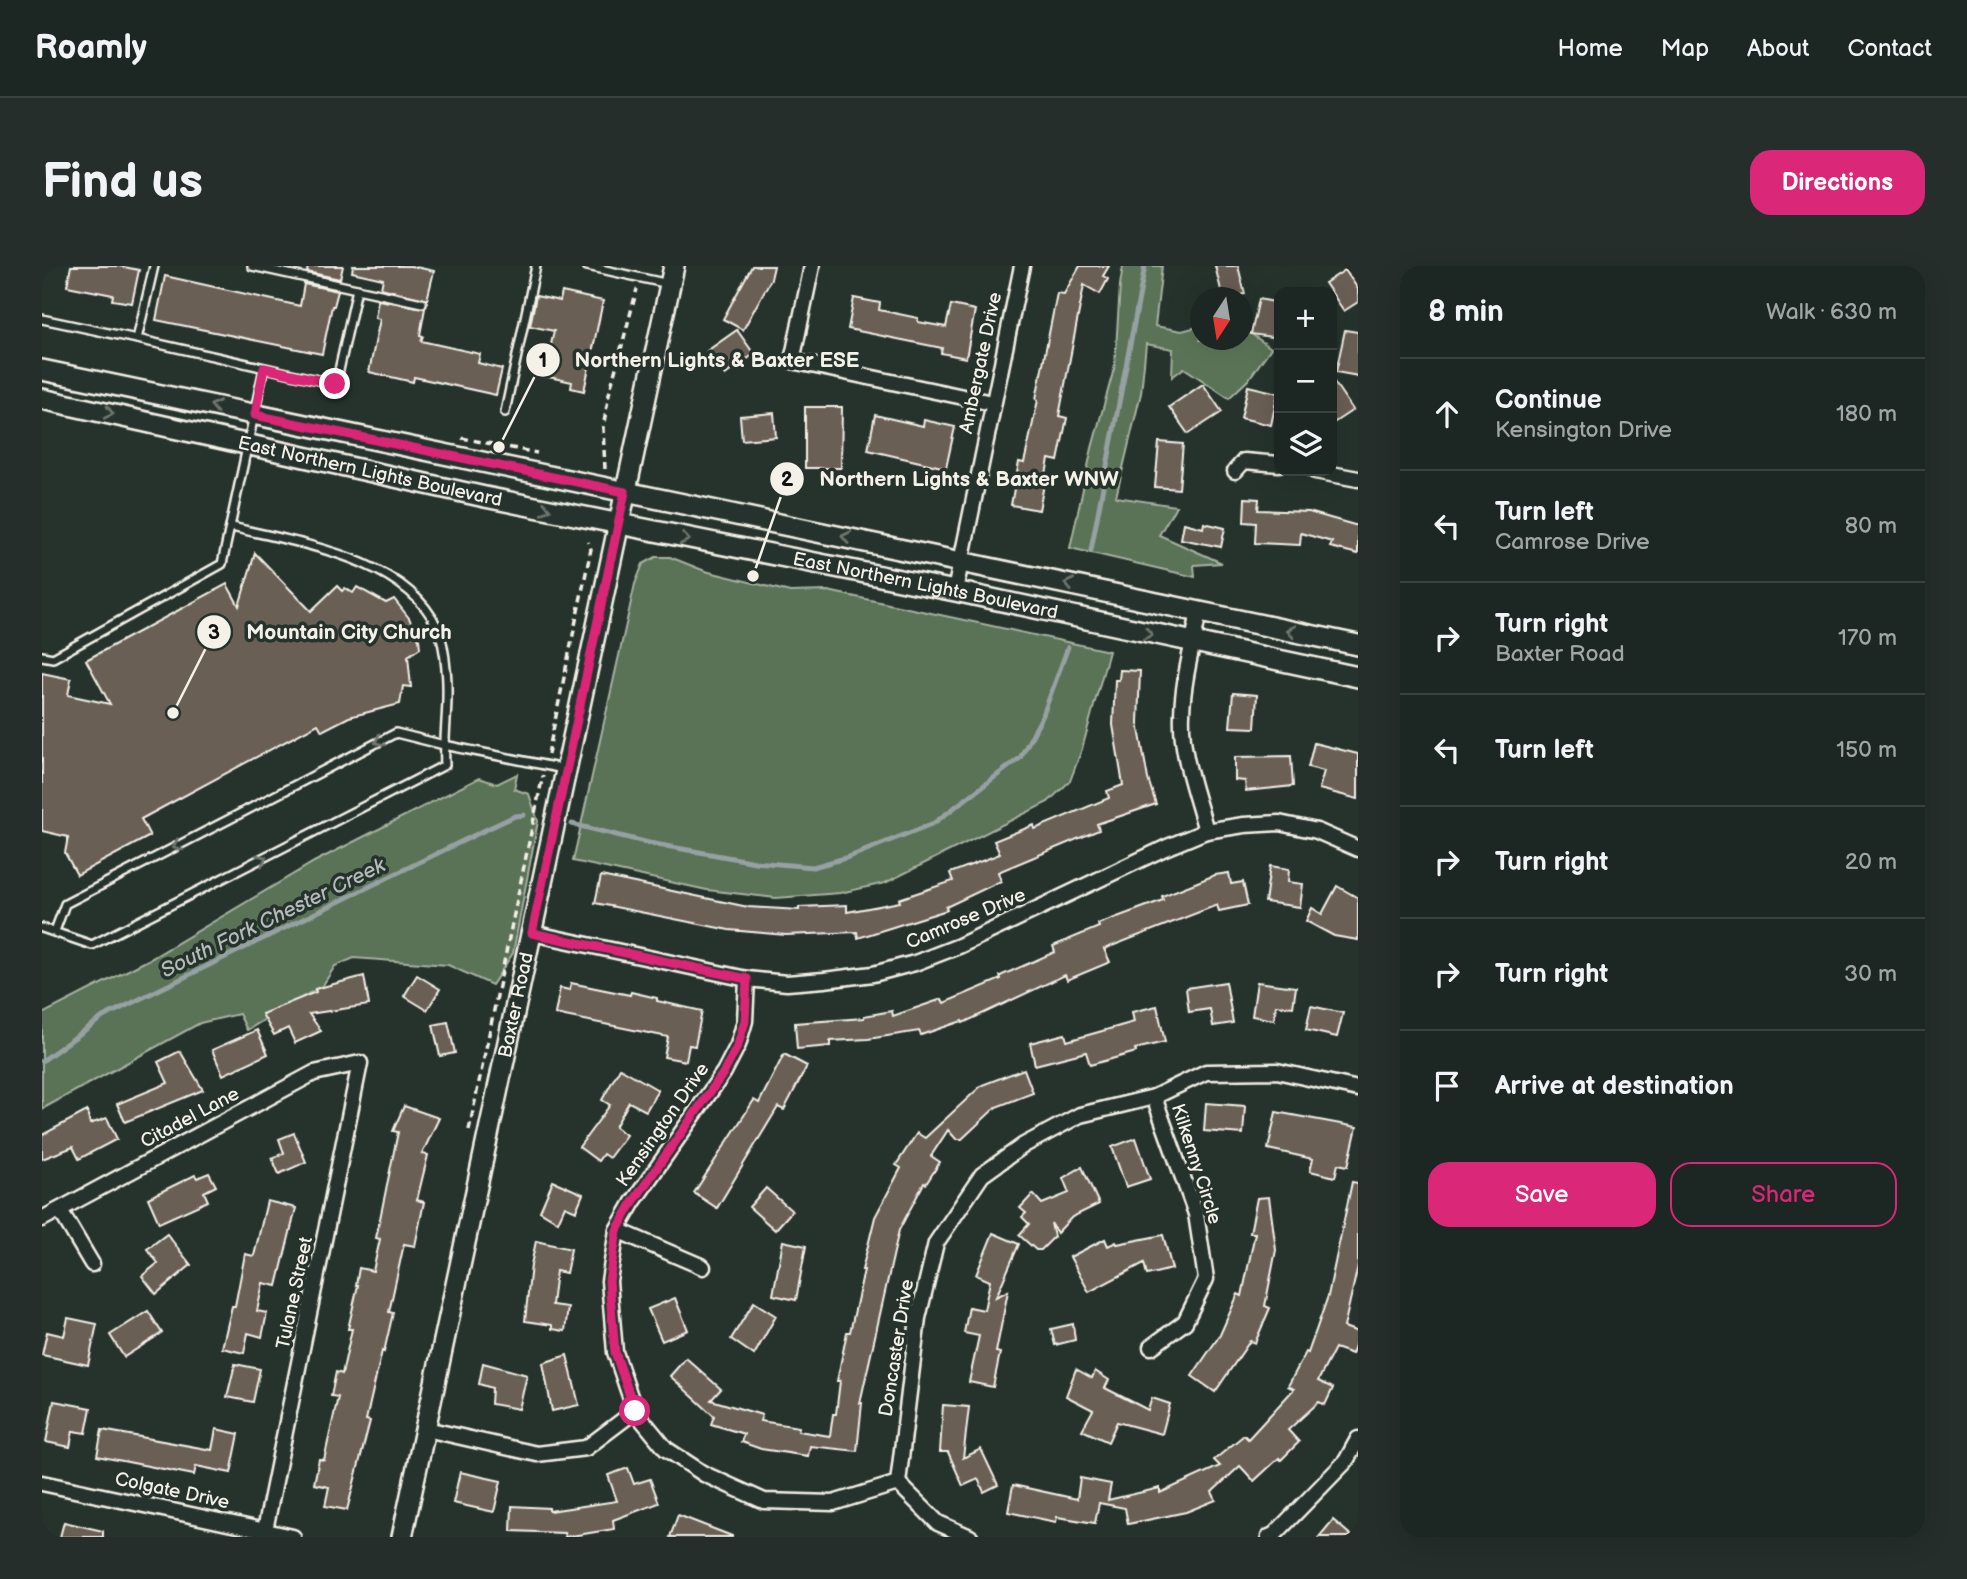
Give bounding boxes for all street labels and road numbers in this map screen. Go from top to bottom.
street label: Ambergate Drive [955,290,1007,436]
street label: East Northern Lights Boulevard [236,431,504,512]
street label: East Northern Lights Boulevard [791,547,1060,624]
street label: Camrose Drive [903,883,1029,955]
street label: Baxter Road [493,950,538,1060]
street label: Kensington Drive [612,1059,714,1191]
street label: Citadel Lane [137,1082,243,1154]
street label: Kilkenny Circle [1166,1101,1226,1227]
street label: Tulane Street [272,1235,318,1351]
street label: Doncaster Drive [875,1278,919,1418]
street label: Colgate Drive [113,1468,231,1514]

